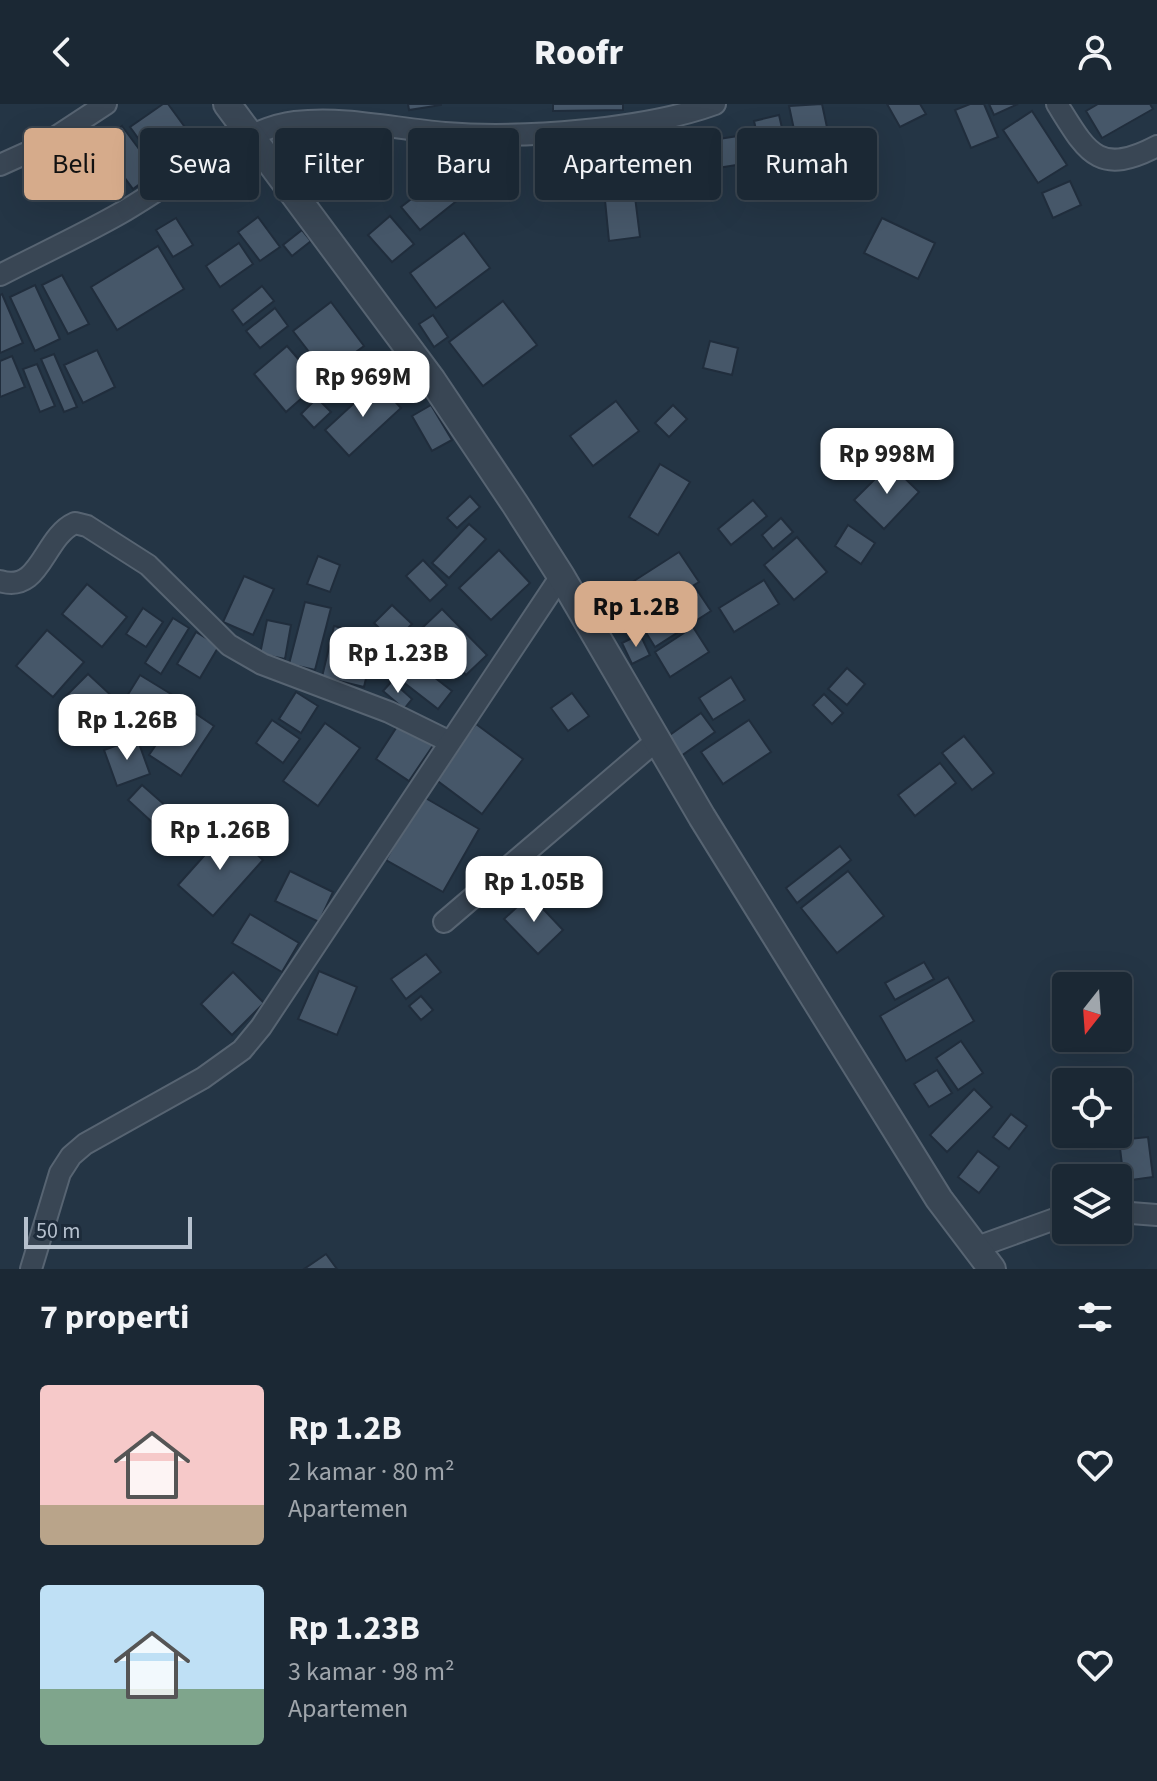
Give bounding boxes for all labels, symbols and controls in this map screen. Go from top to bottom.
text: Roofr [534,27,623,78]
icon: back [40,30,84,74]
icon: person [1073,30,1117,74]
chip: Beli [24,128,124,200]
chip: Sewa [140,128,259,200]
chip: Filter [275,128,392,200]
chip: Baru [408,128,519,200]
chip: Apartemen [535,128,721,200]
chip: Rumah [737,128,877,200]
pin: Rp 969M [289,351,437,419]
text: Rp 969M [314,358,412,395]
pin: Rp 998M [813,428,961,496]
text: Rp 998M [838,435,936,472]
pin: Rp 1.2B [562,581,710,649]
text: Rp 1.2B [592,588,680,625]
pin: Rp 1.23B [315,627,481,695]
text: Rp 1.23B [348,634,448,671]
pin: Rp 1.26B [44,694,210,762]
text: Rp 1.26B [77,701,177,738]
pin: Rp 1.26B [137,804,303,872]
text: Rp 1.26B [170,811,270,848]
pin: Rp 1.05B [451,856,617,924]
text: Rp 1.05B [484,863,584,900]
north arrow [1052,972,1132,1052]
map controls [1052,972,1132,1244]
button: locate [1052,1068,1132,1148]
button: layers [1052,1164,1132,1244]
scale bar [24,1213,192,1249]
text: 50 m [36,1215,81,1247]
text: 7 properti [40,1293,189,1342]
icon: filters [1073,1295,1117,1339]
text: Rp 1.2B [288,1404,402,1453]
icon: home [104,1417,200,1513]
icon: heart [1073,1443,1117,1487]
text: 2 kamar · 80 m² [288,1453,455,1490]
text: Apartemen [288,1490,408,1527]
text: Rp 1.23B [288,1604,420,1653]
icon: home [104,1617,200,1713]
icon: heart [1073,1643,1117,1687]
text: 3 kamar · 98 m² [288,1653,455,1690]
text: Apartemen [288,1690,408,1727]

